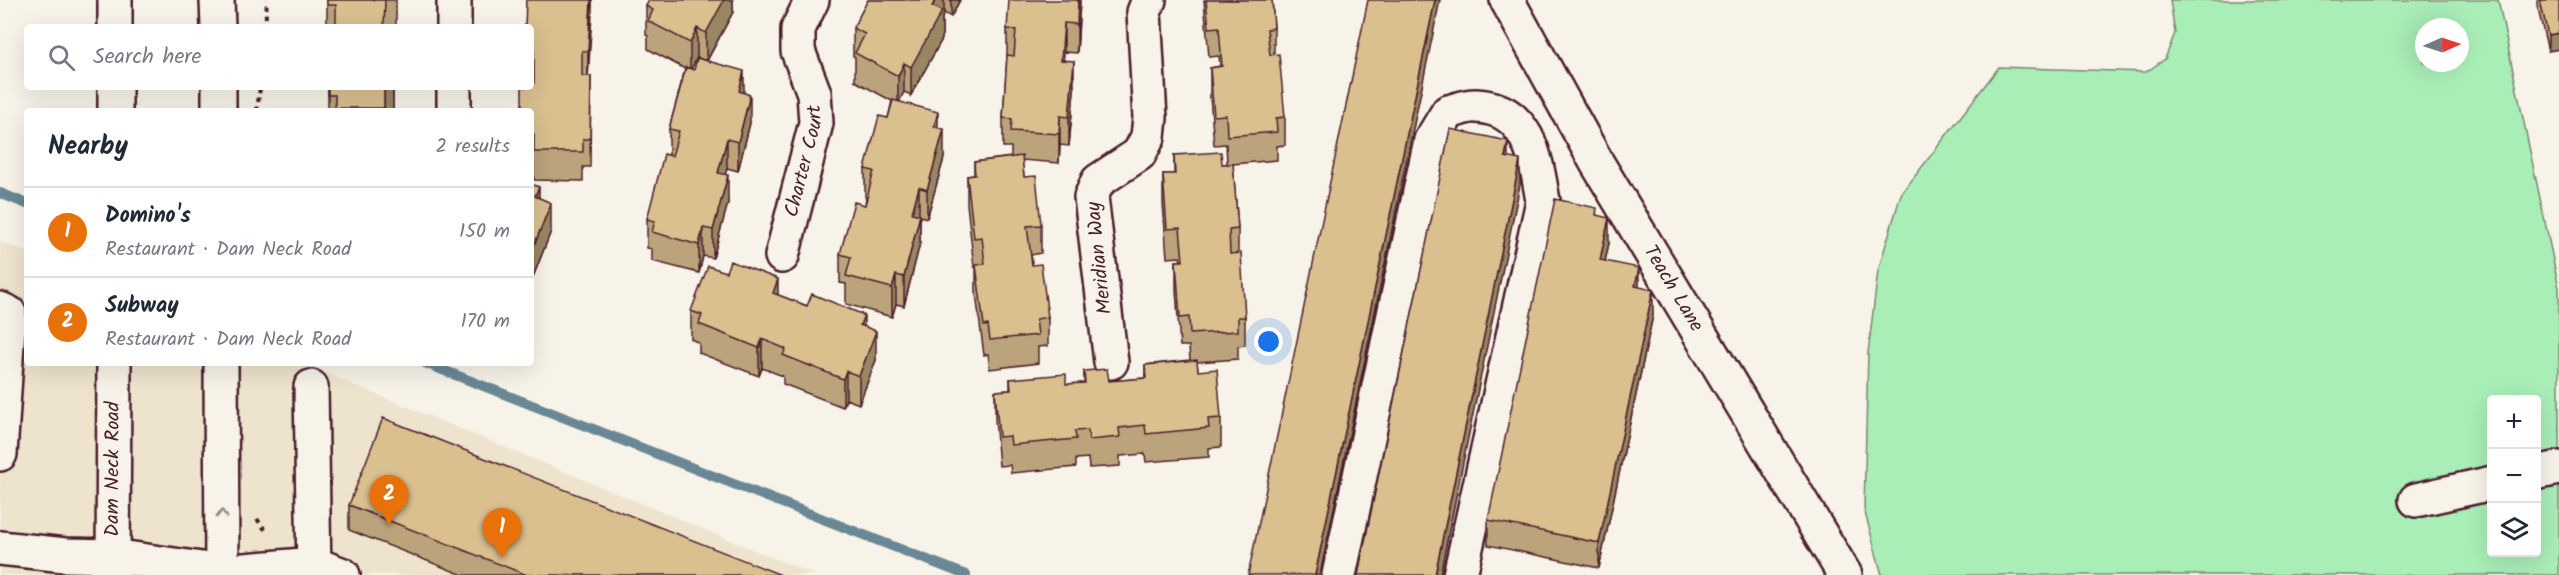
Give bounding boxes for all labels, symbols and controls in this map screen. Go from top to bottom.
north arrow [2415,18,2469,72]
search box [24,24,534,90]
text: Search here [93,40,201,75]
icon: search [45,41,78,74]
street label: Charter Court [777,103,833,221]
text: Nearby [48,126,128,168]
text: 2 results [435,131,510,163]
text: Domino's [105,199,191,234]
street label: Meridian Way [1078,199,1122,316]
text: 1 [64,216,71,248]
text: 150 m [459,216,510,248]
text: Restaurant · Dam Neck Road [105,234,351,266]
street label: Teach Lane [1634,239,1711,338]
text: Subway [105,289,179,324]
text: 2 [62,306,73,338]
text: 170 m [461,306,510,338]
text: Restaurant · Dam Neck Road [105,324,351,356]
your location [1254,327,1283,356]
map controls [2487,395,2541,557]
button: + [2487,395,2541,449]
street label: Dam Neck Road [97,400,130,537]
button: − [2487,449,2541,503]
pin: 2 [370,476,408,525]
button: layers [2487,503,2541,557]
pin: 1 [482,508,522,558]
one-way arrow [216,509,228,518]

